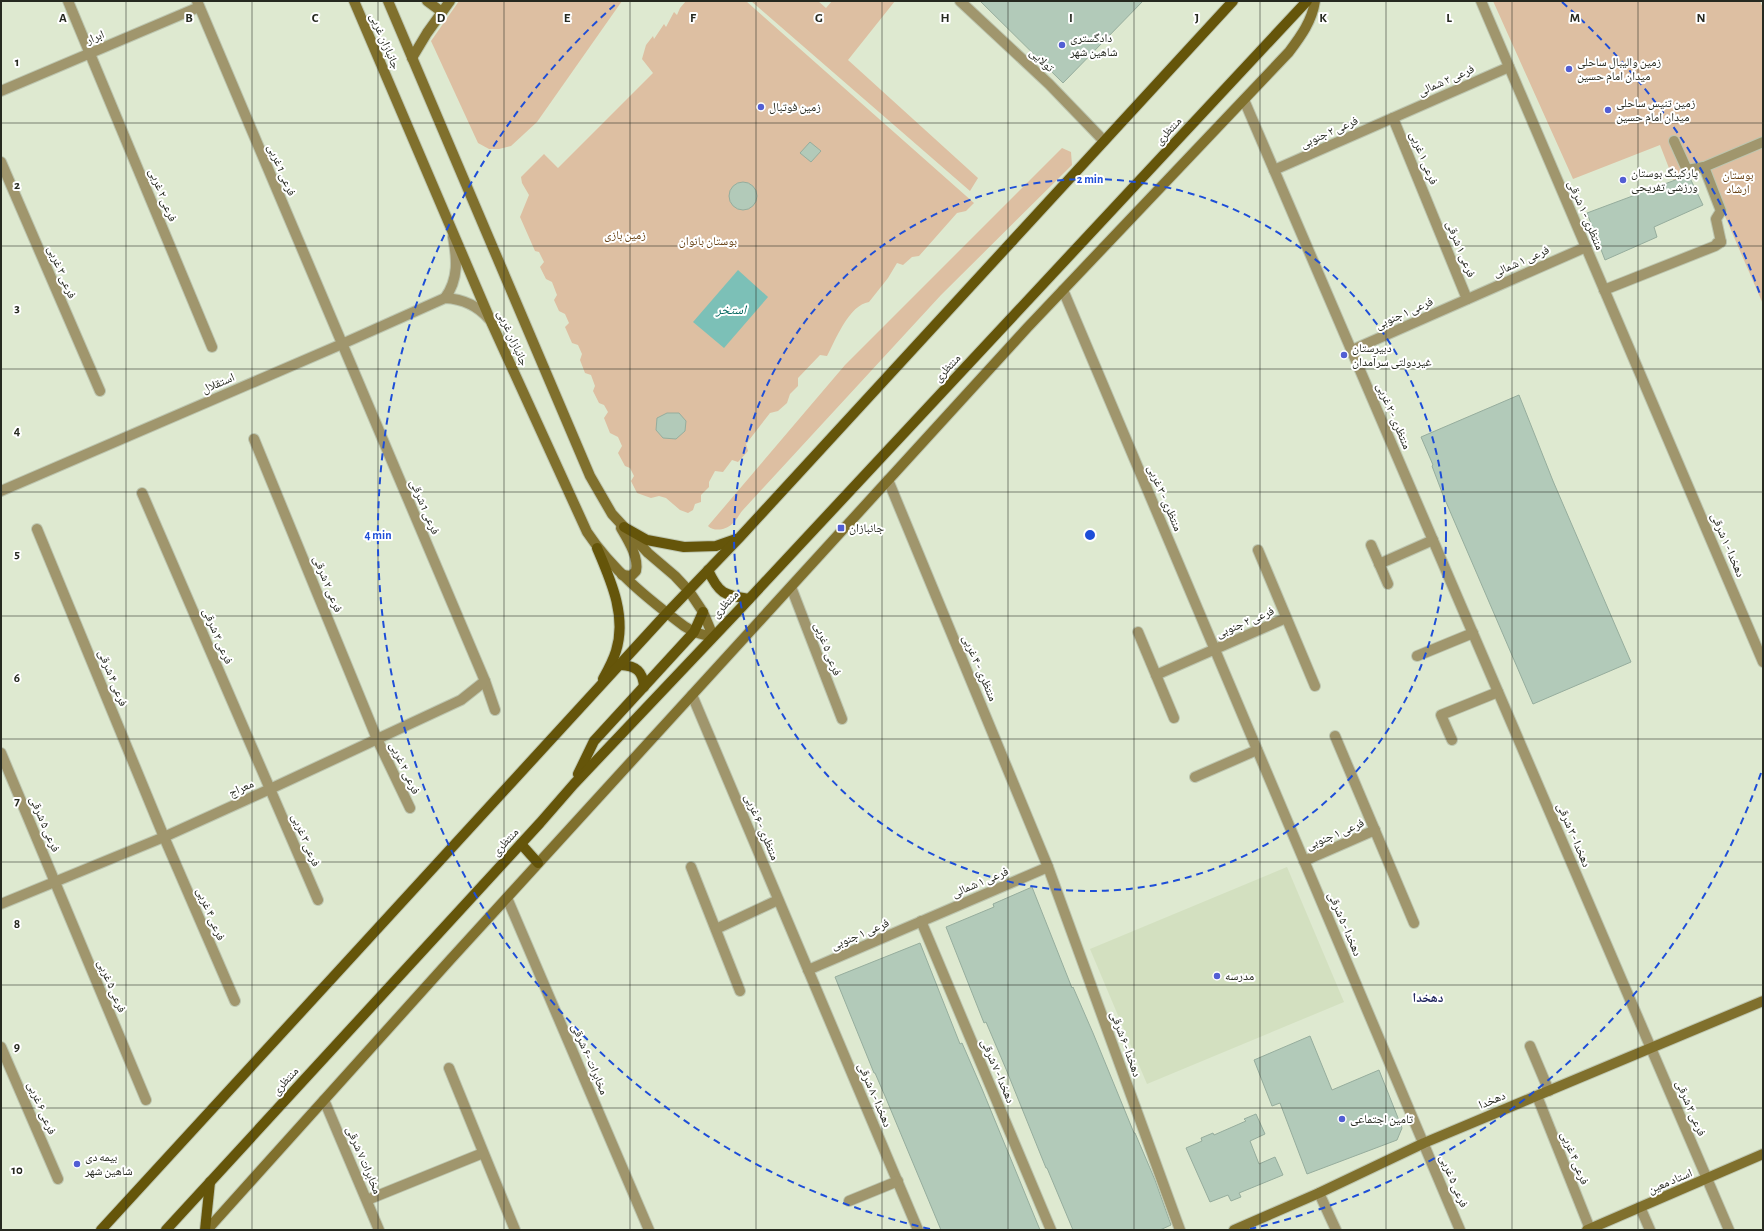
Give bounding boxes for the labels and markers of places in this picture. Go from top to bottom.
place label: دادگستری شاهین شهر [1069,32,1118,59]
marker: دادگستری شاهین شهر [1057,40,1067,50]
place label: زمین والیبال ساحلی میدان امام حسین [1577,56,1662,84]
marker: زمین والیبال ساحلی میدان امام حسین [1564,64,1574,74]
place label: زمین تنیس ساحلی میدان امام حسین [1616,97,1696,125]
place label: زمین فوتبال [769,101,821,114]
marker: زمین فوتبال [756,102,766,112]
marker: زمین تنیس ساحلی میدان امام حسین [1603,105,1613,115]
place label: پارکینگ بوستان ورزشی تفریحی [1631,167,1699,194]
marker: پارکینگ بوستان ورزشی تفریحی [1618,175,1628,185]
place label: دبیرستان غیردولتی سرآمدان [1352,342,1432,369]
marker: دبیرستان غیردولتی سرآمدان [1339,350,1349,360]
place label: جانبازان [849,522,884,535]
marker: جانبازان [836,523,846,533]
centre of rings [1083,528,1097,542]
place label: مدرسه [1225,970,1254,982]
marker: مدرسه [1212,971,1222,981]
place label: تامین اجتماعی [1350,1113,1414,1126]
marker: تامین اجتماعی [1337,1114,1347,1124]
place label: بیمه دی شاهین شهر [84,1151,133,1178]
marker: بیمه دی شاهین شهر [72,1159,82,1169]

